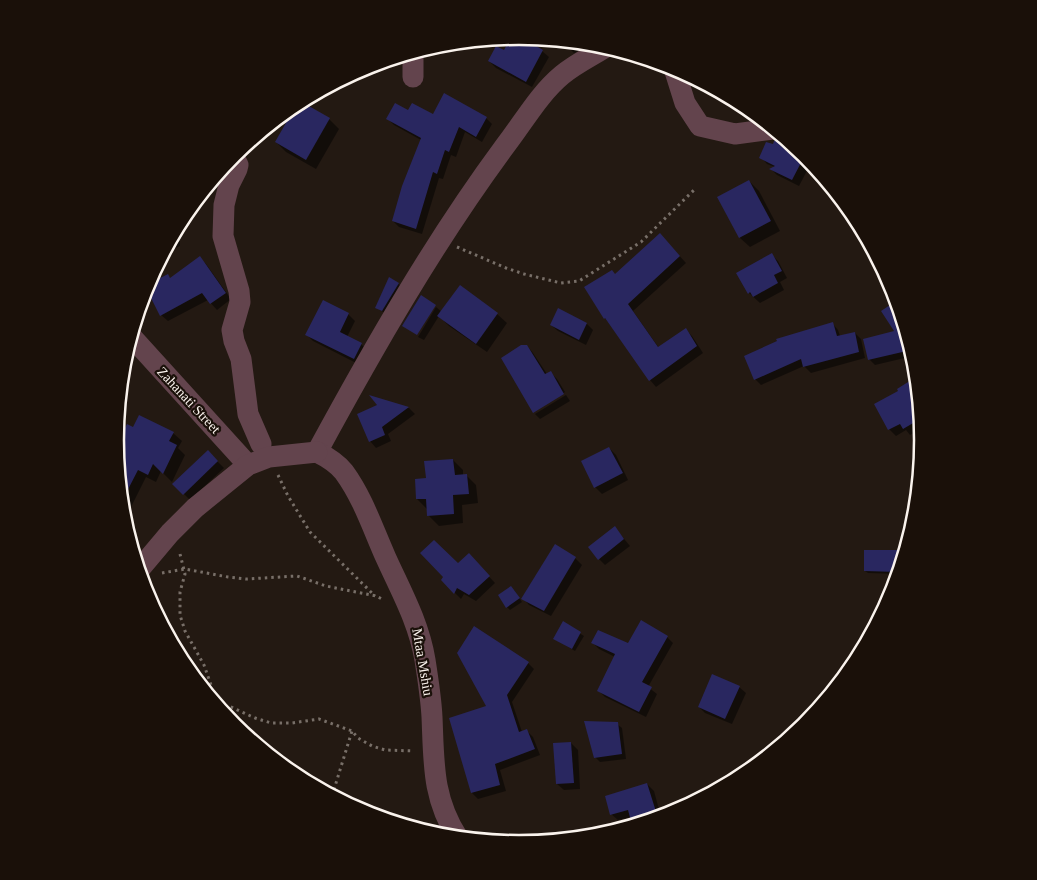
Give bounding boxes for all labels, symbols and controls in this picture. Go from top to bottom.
street label: Zahanati Street [154,364,223,437]
street label: Mtaa Mshiu [409,627,436,697]

